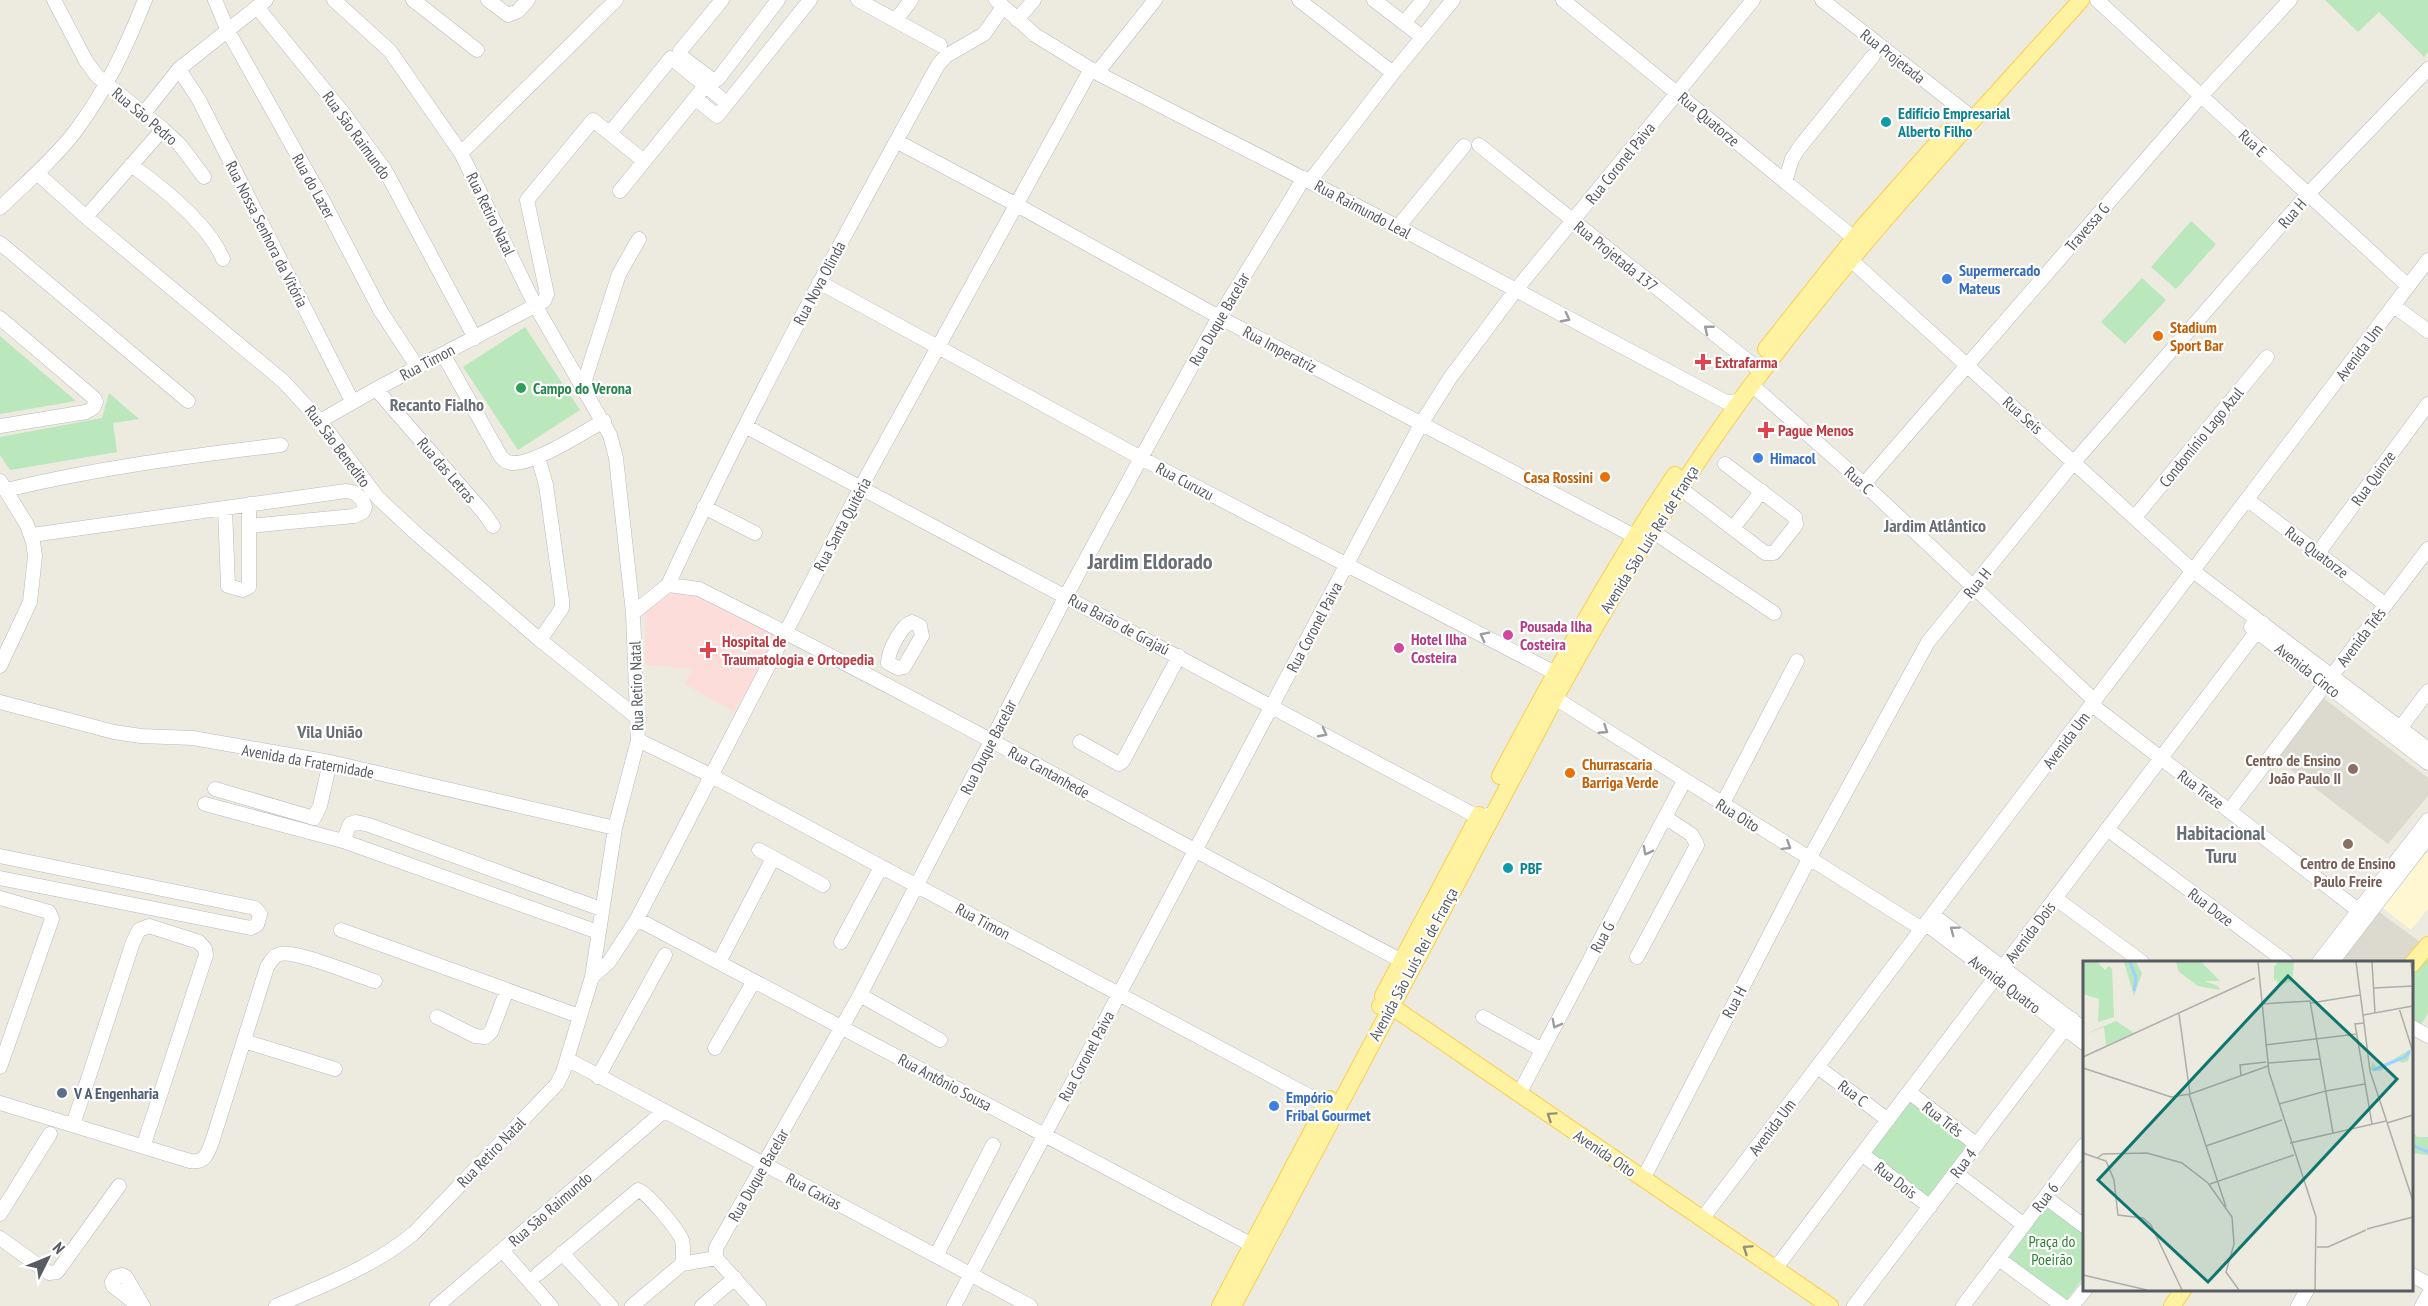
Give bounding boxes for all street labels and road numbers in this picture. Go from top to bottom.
street label: Rua Projetada [1857,25,1929,87]
street label: Rua São Pedro [108,83,182,149]
street label: Rua São Raimundo [318,87,396,183]
street label: Rua Quatorze [1674,87,1744,151]
street label: Rua Coronel Paiva [1581,118,1659,208]
street label: Rua E [2235,125,2271,161]
street label: Rua do Lazer [288,150,340,222]
street label: Rua Nossa Senhora da Vitória [221,157,313,311]
street label: Rua Retiro Natal [462,169,520,259]
street label: Rua Raimundo Leal [1311,175,1415,243]
street label: Rua H [2274,194,2310,232]
street label: Travessa G [2060,199,2114,255]
street label: Rua Projetada 137 [1570,216,1662,296]
street label: Rua Nova Olinda [789,238,849,328]
street label: Rua Duque Bacelar [1184,268,1254,369]
street label: Avenida Um [2331,320,2387,384]
street label: Rua Imperatriz [1240,321,1321,377]
street label: Rua Timon [396,339,458,385]
street label: Condomínio Lago Azul [2155,383,2248,491]
street label: Rua Seis [1999,392,2047,438]
street label: Rua São Benedito [301,401,375,491]
street label: Rua das Letras [413,433,481,507]
street label: Rua Quinze [2346,447,2400,509]
street label: Rua Curuzu [1153,457,1217,505]
street label: Avenida São Luís Rei de França [1595,462,1703,616]
street label: Rua C [1841,462,1877,498]
street label: Rua Santa Quitéria [809,474,875,574]
street label: Rua Quatorze [2281,522,2353,582]
street label: Rua H [1959,564,1995,602]
street label: Rua Coronel Paiva [1282,578,1346,676]
street label: Rua Barão de Grajaú [1065,589,1173,659]
street label: Avenida Três [2332,603,2390,671]
street label: Avenida Cinco [2271,638,2345,702]
street label: Rua Retiro Natal [624,640,648,731]
street label: Rua Duque Bacelar [955,696,1021,798]
street label: Avenida Um [2038,708,2094,772]
street label: Avenida da Fraternidade [240,740,376,782]
street label: Rua Cantanhede [1005,741,1093,803]
street label: Rua Treze [2174,765,2228,813]
street label: Rua Oito [1712,794,1764,836]
street label: Rua Doze [2184,883,2238,931]
street label: Avenida São Luís Rei de França [1364,884,1462,1044]
street label: Rua Timon [952,898,1014,944]
street label: Avenida Dois [2001,898,2059,966]
street label: Rua G [1586,918,1618,956]
street label: Avenida Quatro [1965,950,2045,1018]
street label: Rua H [1717,983,1751,1021]
street label: Rua Coronel Paiva [1054,1007,1118,1105]
street label: Rua Antônio Sousa [895,1049,995,1115]
street label: Rua C [1834,1075,1872,1111]
street label: Avenida Um [1744,1095,1800,1159]
street label: Rua Três [1919,1097,1967,1141]
street label: Rua Retiro Natal [452,1112,530,1191]
street label: Rua Duque Bacelar [723,1124,793,1225]
street label: Avenida Oito [1570,1125,1640,1181]
street label: Rua 4 [1945,1144,1981,1182]
street label: Rua Dois [1871,1157,1921,1203]
street label: Rua São Raimundo [504,1167,596,1251]
street label: Rua Caxias [783,1168,845,1214]
street label: Rua 6 [2027,1178,2063,1216]

